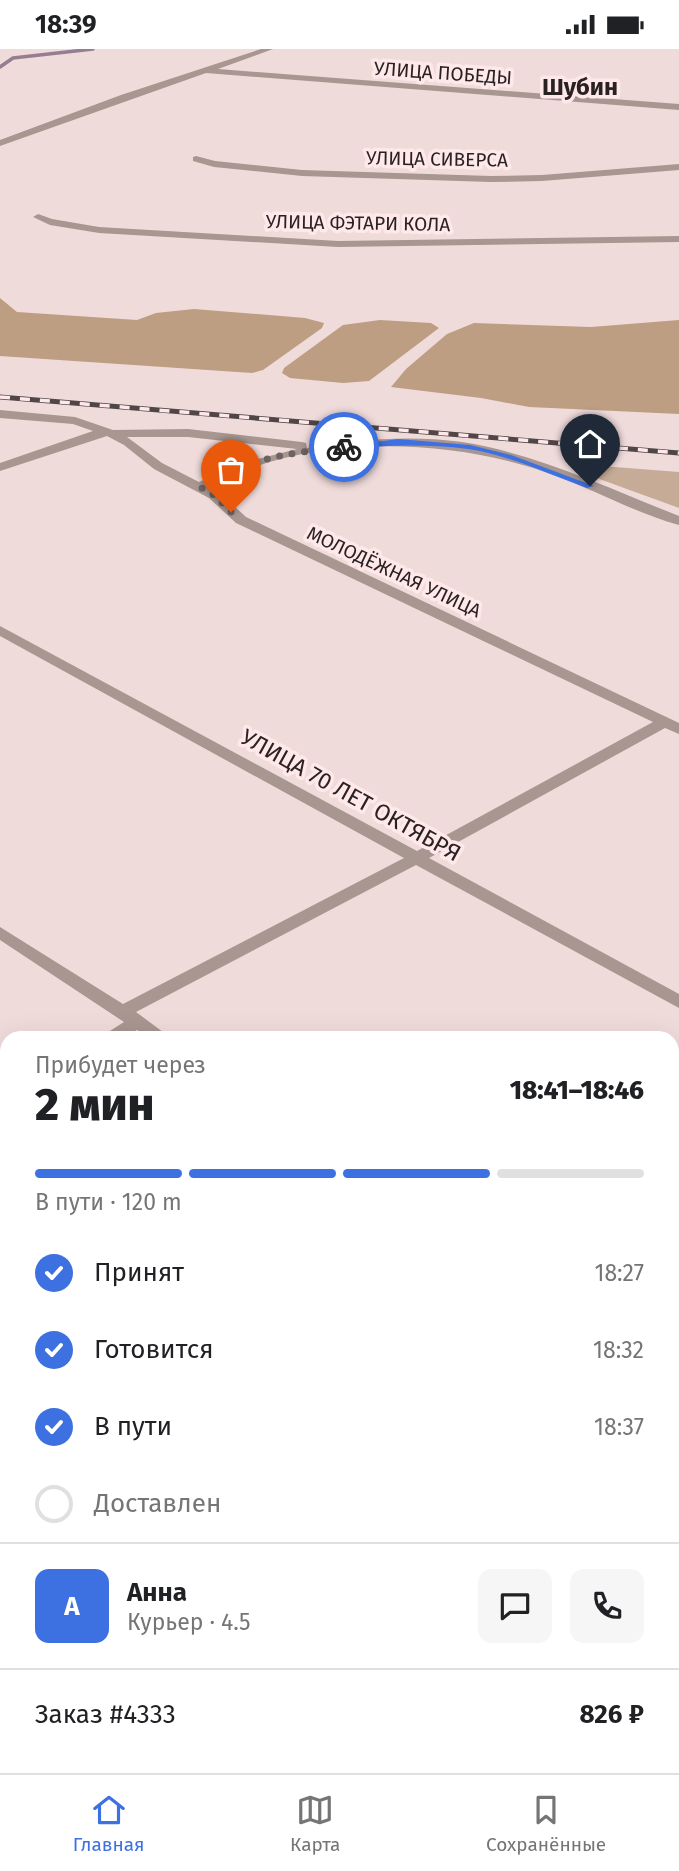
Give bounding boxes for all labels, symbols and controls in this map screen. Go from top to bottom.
text: 18:39 [35,9,97,40]
street label: УЛИЦА ПОБЕДЫ [373,57,513,89]
district label: Шубин [542,73,618,101]
street label: УЛИЦА СИВЕРСА [366,146,508,172]
street label: УЛИЦА ФЭТАРИ КОЛА [266,210,451,236]
courier [309,412,379,482]
pin [560,414,620,486]
icon: home [571,425,609,463]
icon: bike [325,428,363,466]
pin [201,440,261,512]
icon: bag [212,451,250,489]
street label: МОЛОДЁЖНАЯ УЛИЦА [303,522,485,622]
street label: УЛИЦА 70 ЛЕТ ОКТЯБРЯ [236,723,466,867]
text: Прибудет через [35,1051,206,1079]
text: 18:41–18:46 [510,1075,644,1106]
text: 2 мин [35,1077,154,1132]
text: В пути · 120 m [35,1188,182,1216]
icon: check [35,1254,73,1292]
text: Принят [94,1257,184,1288]
text: 18:27 [594,1259,644,1287]
icon: check [35,1331,73,1369]
text: Готовится [94,1334,214,1365]
text: 18:32 [593,1336,644,1364]
icon: check [35,1408,73,1446]
text: В пути [94,1411,172,1442]
text: 18:37 [594,1413,644,1441]
text: Доставлен [94,1488,221,1519]
button: chat [478,1569,552,1643]
button: phone [570,1569,644,1643]
text: Анна [127,1577,187,1608]
text: А [64,1591,80,1622]
text: Курьер · 4.5 [127,1608,251,1636]
text: Заказ #4333 [35,1699,176,1730]
text: 826 ₽ [579,1699,644,1730]
tab: Главная [73,1791,145,1856]
tab: Карта [290,1791,340,1856]
tab: Сохранённые [486,1791,606,1856]

